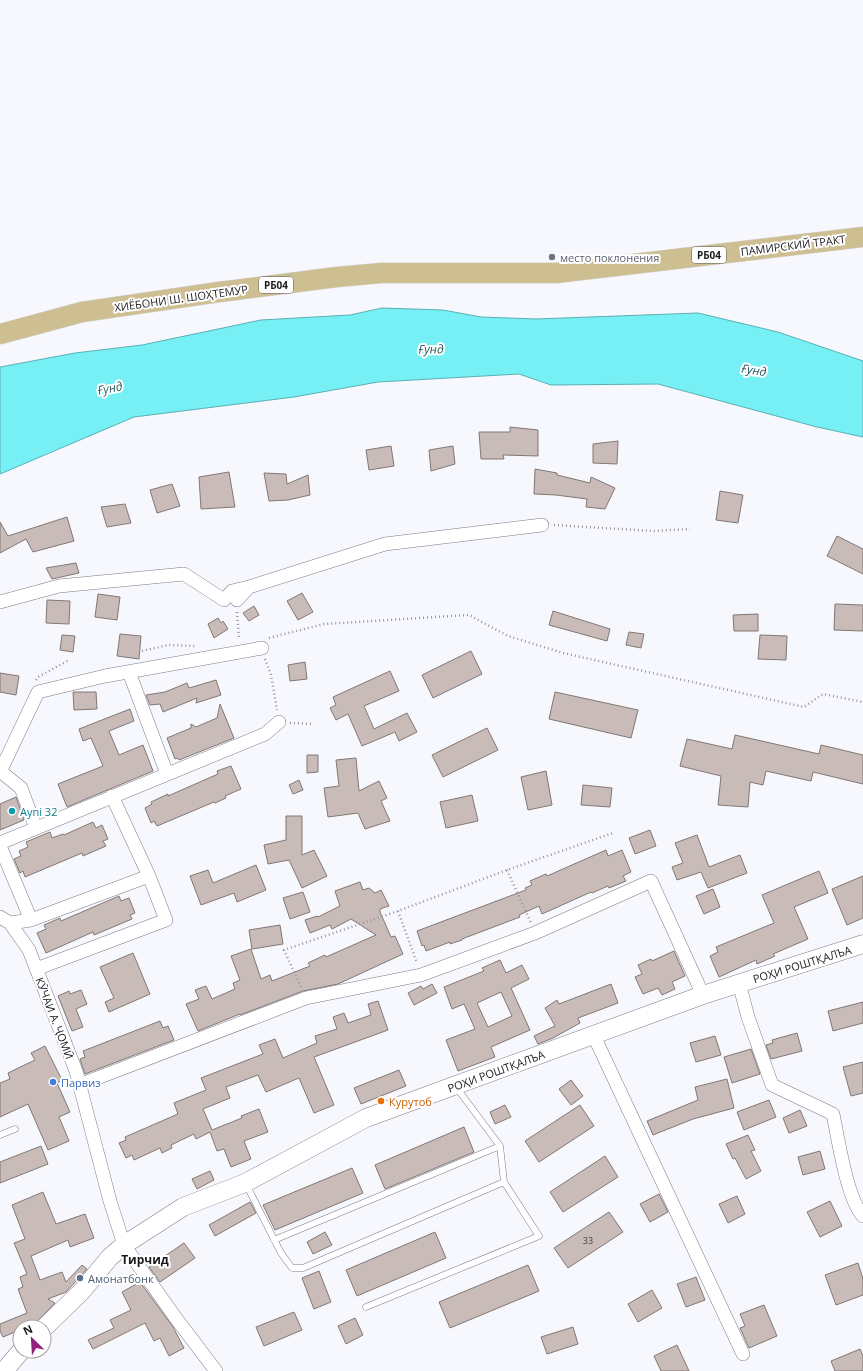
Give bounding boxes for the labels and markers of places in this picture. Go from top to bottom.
place label: место поклонения [560,250,659,265]
marker: место поклонения [547,252,557,262]
place label: Ayni 32 [20,804,57,819]
marker: Ayni 32 [7,806,17,816]
place label: Парвиз [61,1075,100,1090]
marker: Парвиз [48,1077,58,1087]
place label: Курутоб [389,1094,432,1109]
marker: Курутоб [376,1096,386,1106]
place label: Амонатбонк [88,1271,154,1286]
marker: Амонатбонк [75,1273,85,1283]

